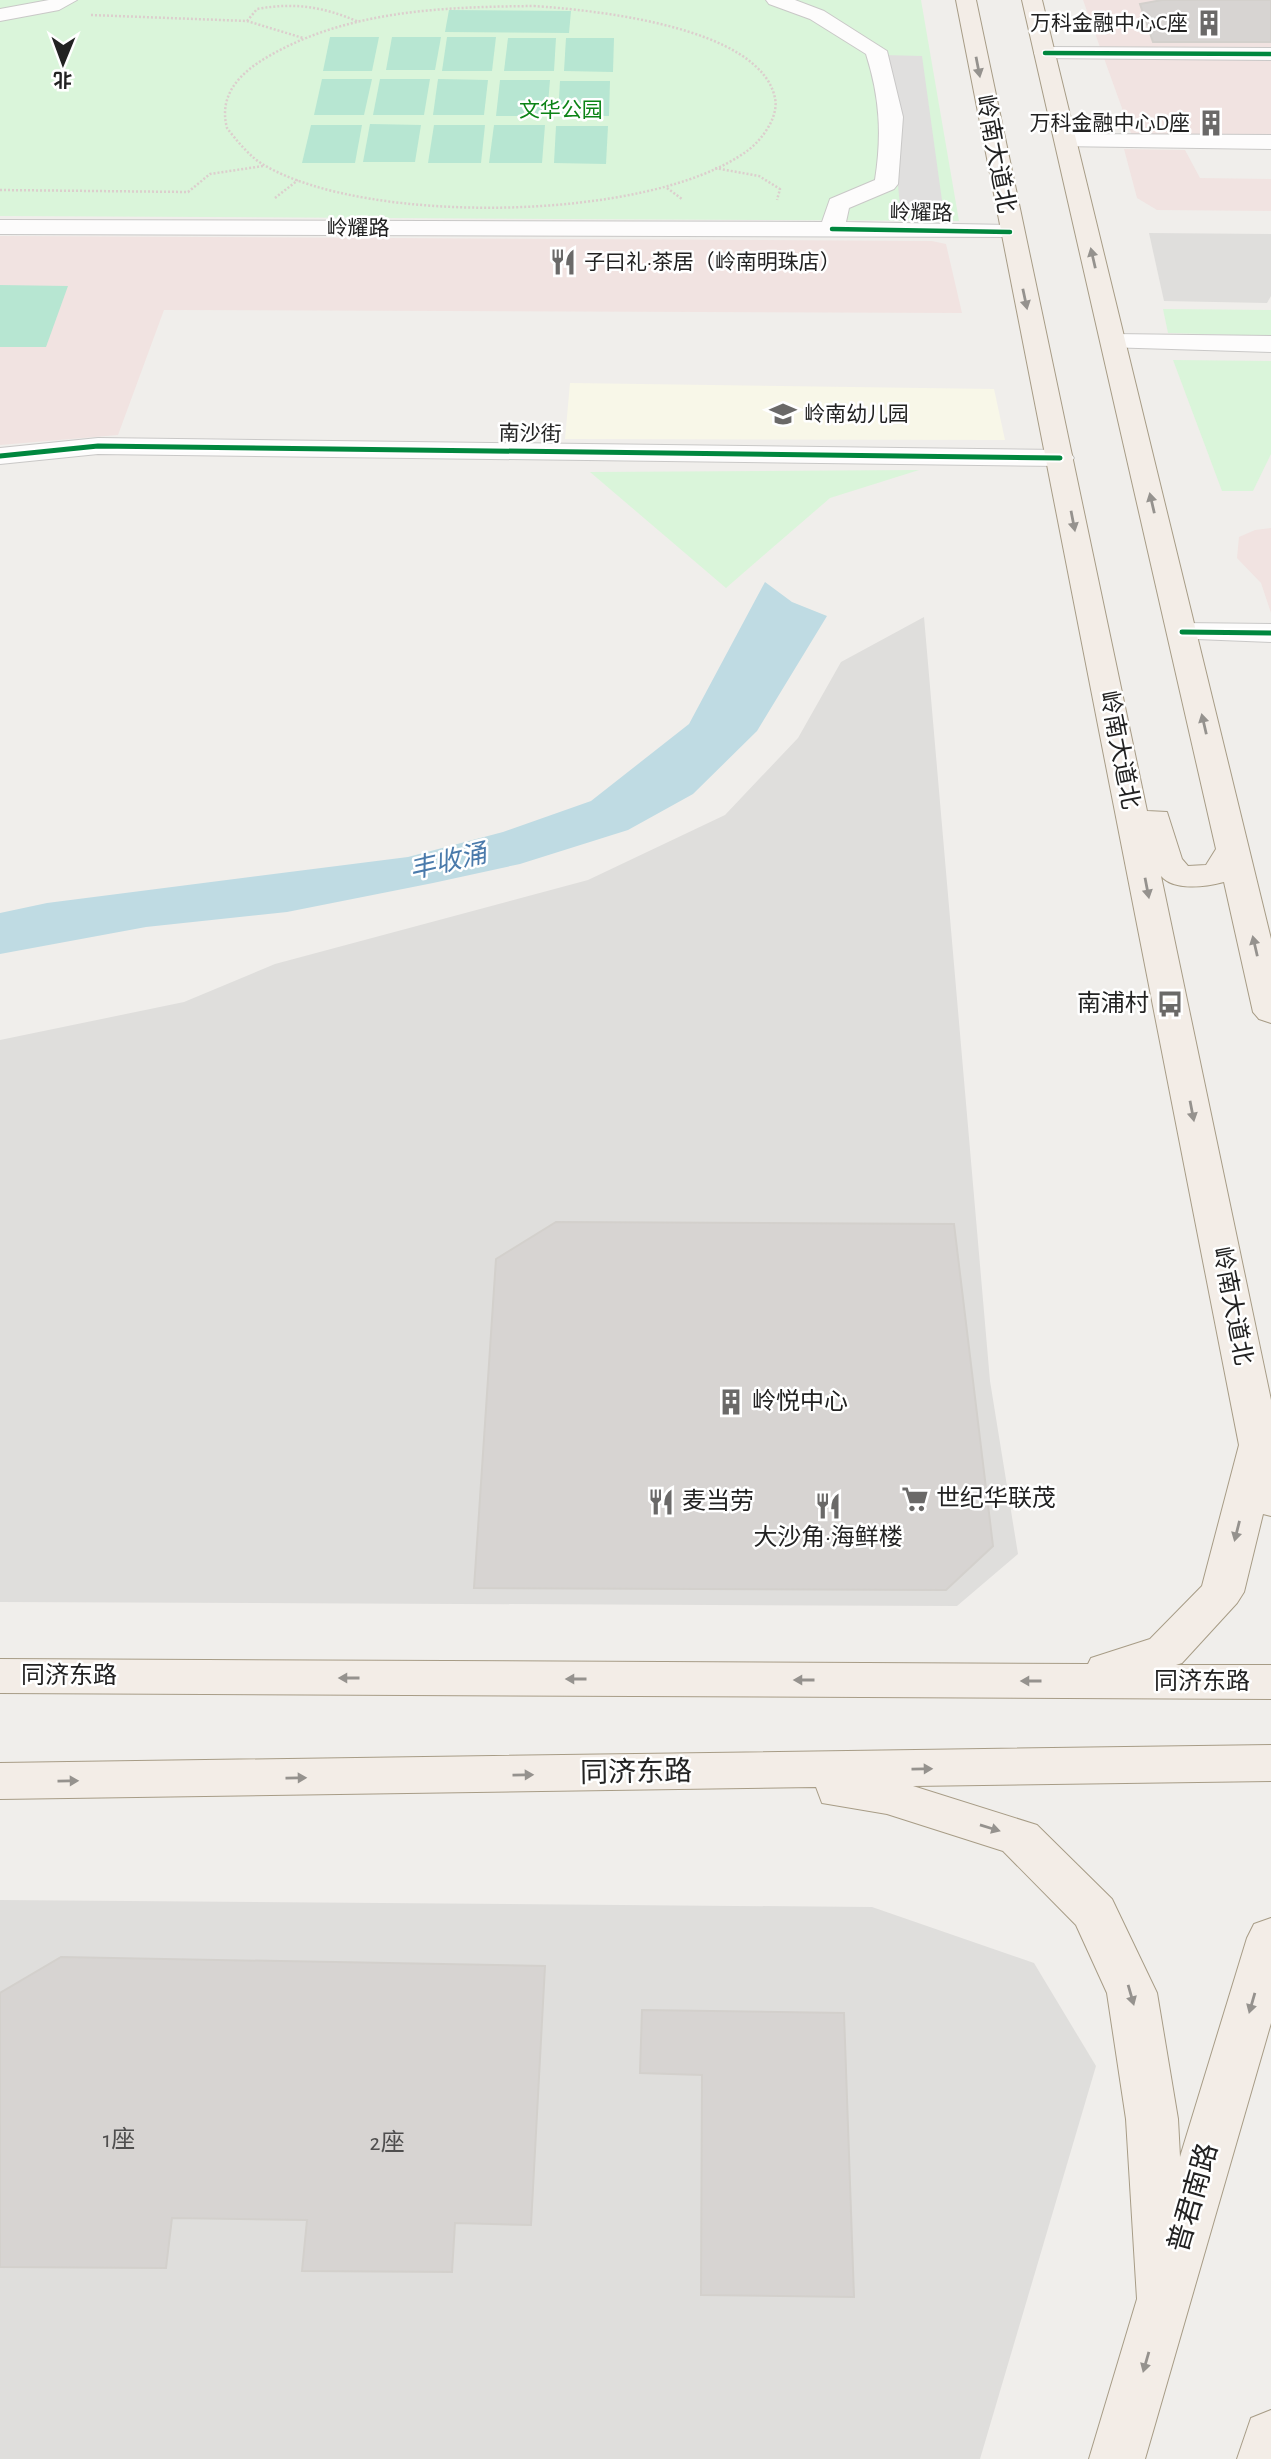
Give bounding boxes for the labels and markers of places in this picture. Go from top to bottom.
building icon: 万科金融中心C座 [1194,8,1224,38]
place label: 万科金融中心C座 [1030,12,1188,34]
building icon: 万科金融中心D座 [1196,108,1226,138]
place label: 万科金融中心D座 [1029,112,1190,134]
restaurant icon: 子曰礼·茶居（岭南明珠店） [548,247,578,277]
place label: 子曰礼·茶居（岭南明珠店） [584,251,841,273]
school or university icon: 岭南幼儿园 [768,399,798,429]
place label: 岭南幼儿园 [804,403,909,425]
bus stop icon: 南浦村 [1155,989,1185,1019]
place label: 南浦村 [1077,990,1149,1016]
building icon: 岭悦中心 [716,1387,746,1417]
place label: 岭悦中心 [752,1388,848,1414]
supermarket icon: 世纪华联茂 [900,1484,930,1514]
place label: 世纪华联茂 [936,1485,1056,1511]
restaurant icon: 麦当劳 [646,1487,676,1517]
place label: 麦当劳 [682,1488,754,1514]
restaurant icon: 大沙角·海鲜楼 [813,1491,843,1521]
place label: 大沙角·海鲜楼 [753,1524,903,1550]

